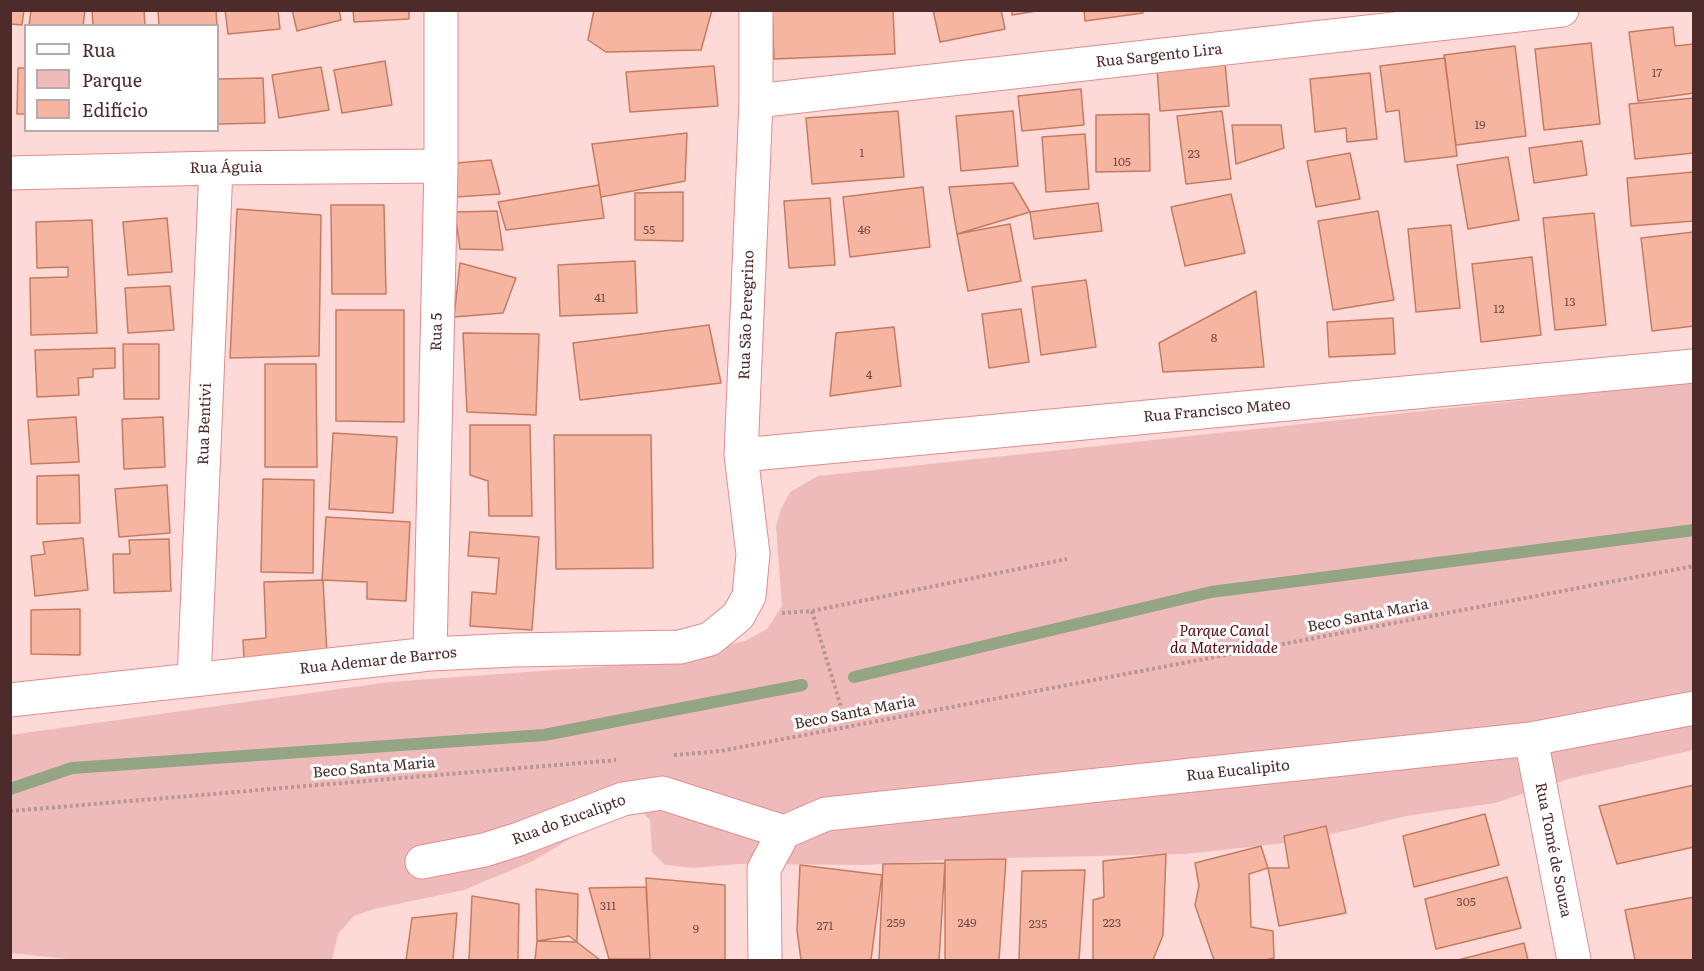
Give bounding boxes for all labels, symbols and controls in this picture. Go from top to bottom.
legend [24,24,219,132]
text: Rua [82,36,115,63]
street label: Rua Sargento Lira [1095,40,1223,72]
text: Parque [82,66,142,93]
house number: 17 [1652,66,1662,80]
text: Edifício [82,96,148,123]
house number: 19 [1474,118,1486,132]
house number: 1 [860,146,864,160]
house number: 23 [1188,147,1200,161]
house number: 105 [1113,155,1131,169]
street label: Rua Águia [189,158,263,178]
house number: 55 [643,223,655,237]
house number: 46 [857,223,871,237]
street label: Rua São Peregrino [736,250,758,380]
house number: 41 [594,291,606,305]
house number: 13 [1564,295,1576,309]
house number: 12 [1494,302,1504,316]
street label: Rua 5 [428,313,446,351]
house number: 8 [1211,331,1217,345]
house number: 4 [866,368,872,382]
street label: Rua Bentivi [195,383,215,465]
street label: Rua Francisco Mateo [1143,396,1291,426]
street label: Beco Santa Maria [1306,595,1430,637]
park label: Parque Canal da Maternidade [1170,623,1278,658]
street label: Rua Ademar de Barros [298,644,458,678]
street label: Beco Santa Maria [793,692,917,734]
street label: Beco Santa Maria [312,754,436,782]
street label: Rua Eucalipito [1185,757,1291,785]
street label: Rua Tomé de Souza [1531,781,1575,919]
street label: Rua do Eucalipto [510,791,628,849]
house number: 305 [1456,895,1476,909]
house number: 311 [600,899,616,913]
house number: 259 [887,916,905,930]
house number: 249 [958,916,976,930]
house number: 223 [1103,916,1121,930]
house number: 235 [1029,917,1047,931]
house number: 271 [817,919,833,933]
house number: 9 [693,922,699,936]

